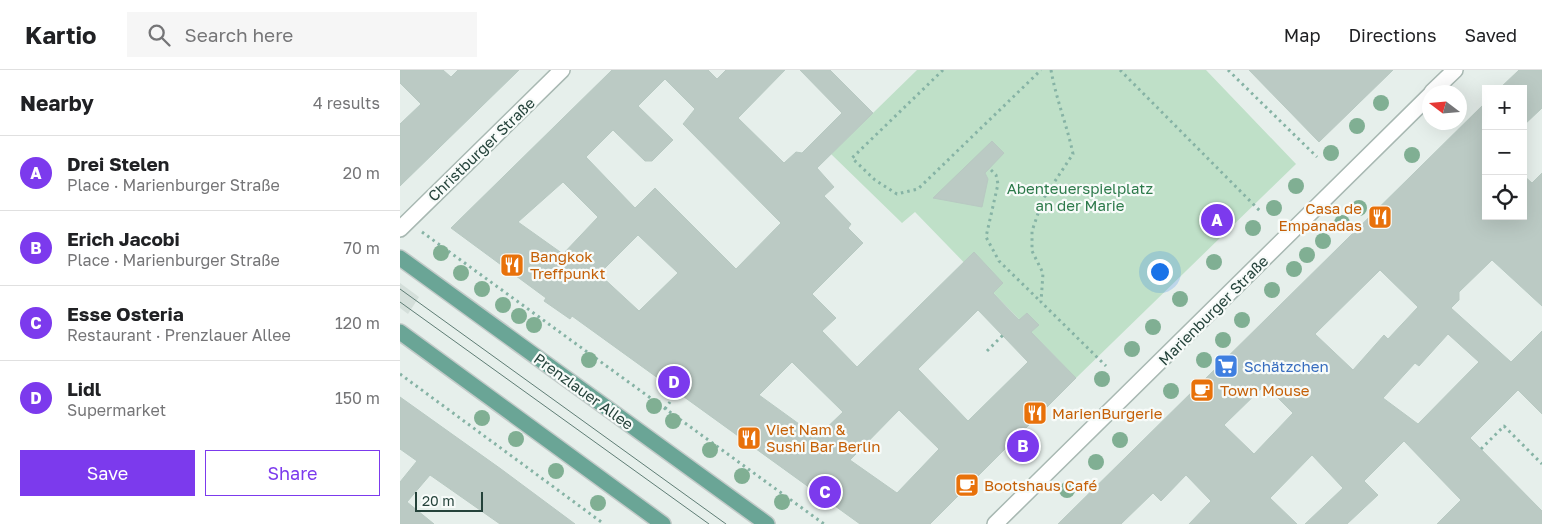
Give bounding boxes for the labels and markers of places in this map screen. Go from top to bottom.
place label: Casa de Empanadas [1279,199,1362,234]
pin: A [1201,201,1233,239]
restaurant icon: Casa de Empanadas [1367,204,1393,230]
place label: Bangkok Treffpunkt [530,247,606,282]
restaurant icon: Bangkok Treffpunkt [499,252,525,278]
supermarket icon: Schätzchen [1213,353,1239,379]
place label: Schätzchen [1244,357,1329,375]
pin: D [658,363,690,401]
cafe icon: Town Mouse [1189,377,1215,403]
place label: Town Mouse [1220,381,1310,399]
restaurant icon: MarienBurgerie [1022,400,1048,426]
place label: MarienBurgerie [1052,404,1163,422]
place label: Viet Nam & Sushi Bar Berlin [766,420,880,455]
restaurant icon: Viet Nam & Sushi Bar Berlin [736,425,762,451]
pin: B [1007,427,1039,465]
cafe icon: Bootshaus Café [954,472,980,498]
pin: C [809,473,841,511]
place label: Bootshaus Café [984,476,1097,494]

